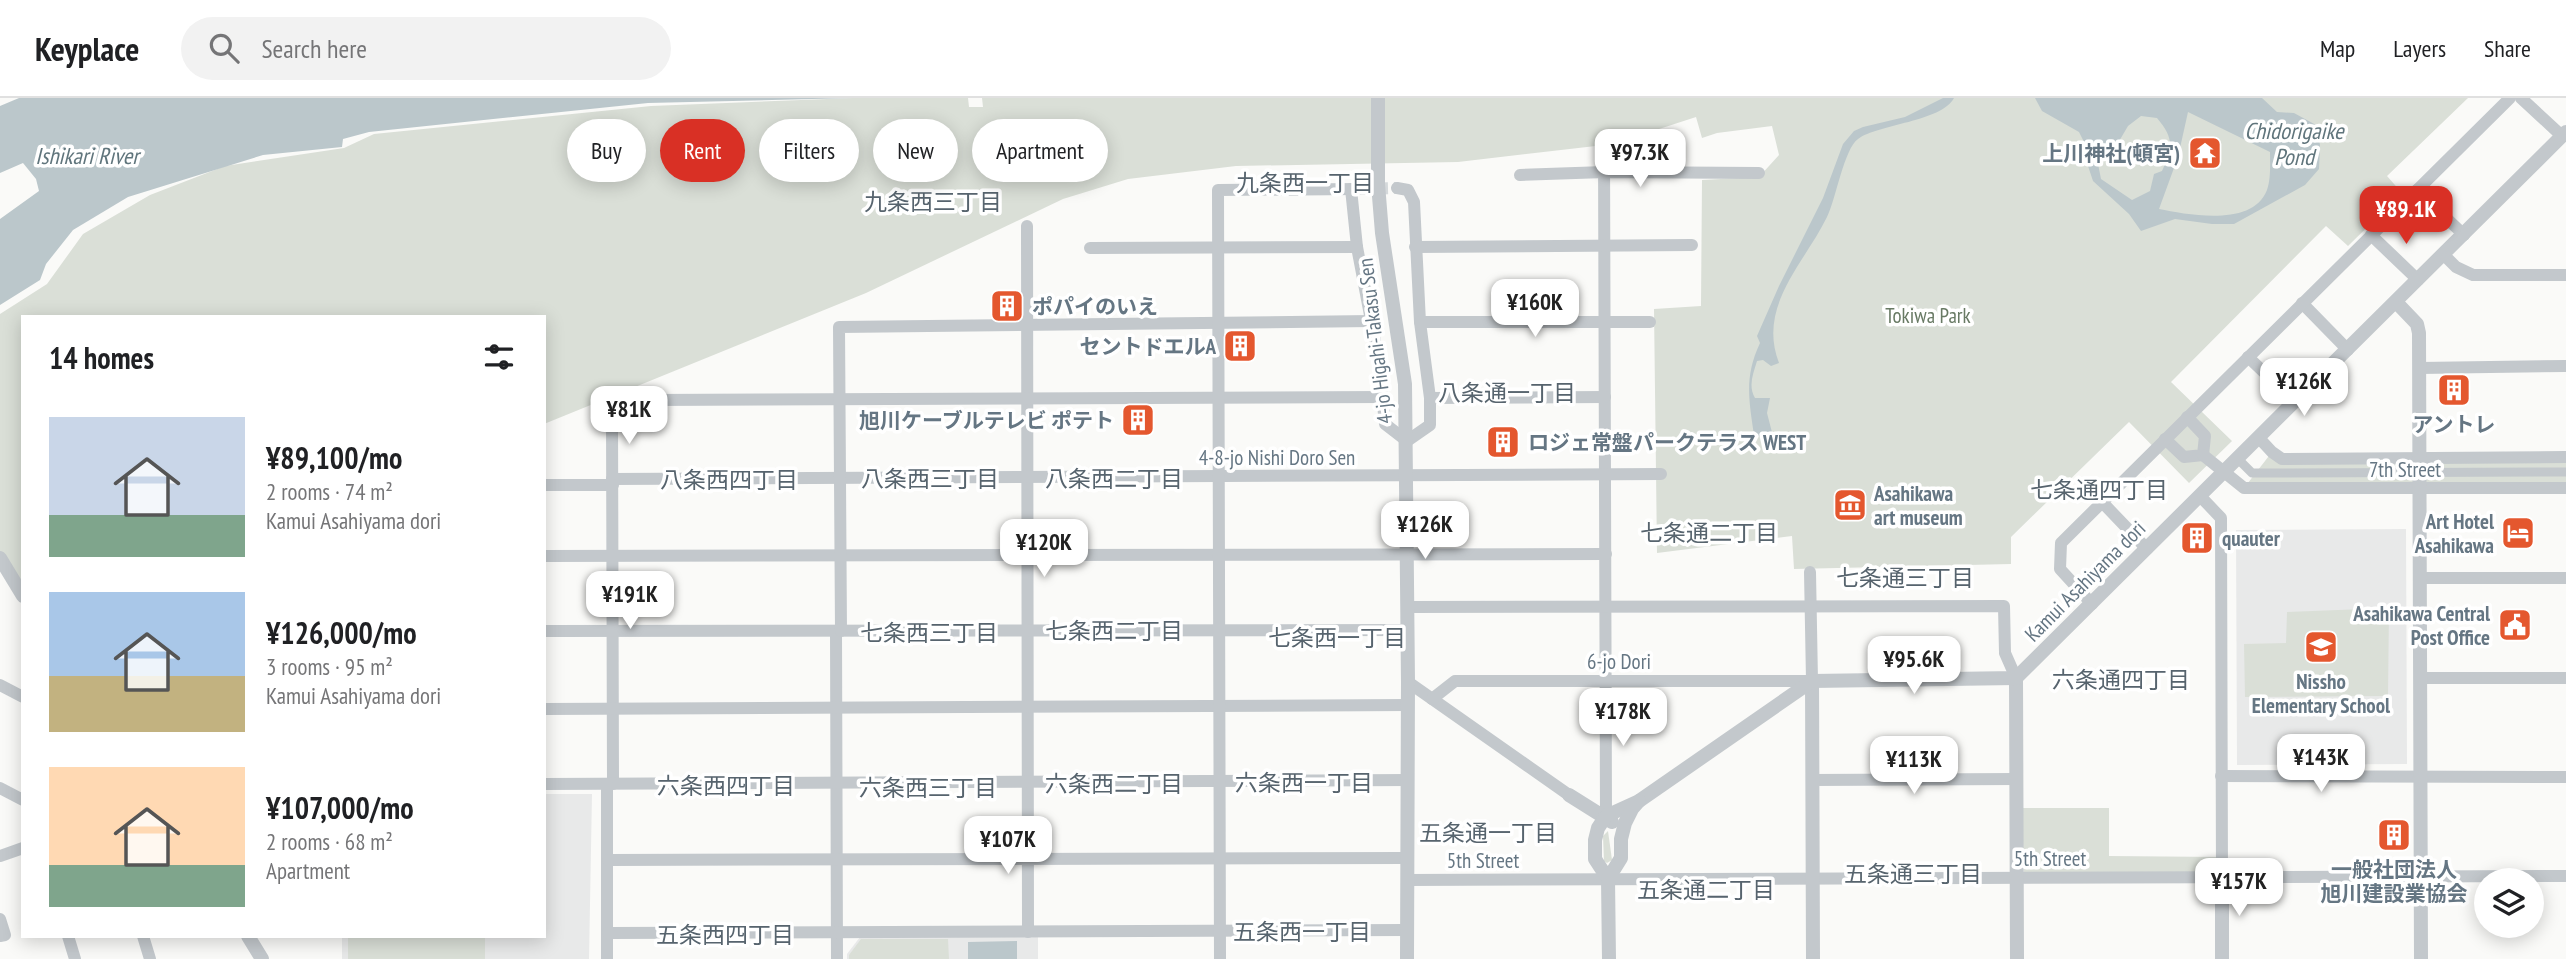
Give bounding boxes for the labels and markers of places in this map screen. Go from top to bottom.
pin: ¥97.3K [1583,130,1697,189]
temple icon: 上川神社(頓宮) [2186,134,2224,172]
place label: 上川神社(頓宮) [2042,140,2180,167]
pin: ¥89.1K [2349,186,2463,246]
pin: ¥160K [1486,280,1584,339]
building icon: ポパイのいえ [988,287,1026,325]
place label: ポパイのいえ [1032,293,1158,320]
building icon: セントドエルA [1221,327,1259,365]
place label: セントドエルA [1079,333,1216,360]
pin: ¥126K [2255,358,2353,418]
building icon: アントレ [2435,371,2473,409]
pin: ¥81K [588,386,670,446]
building icon: 旭川ケーブルテレビ ポテト [1119,401,1157,439]
place label: 旭川ケーブルテレビ ポテト [859,407,1114,434]
place label: アントレ [2412,411,2496,438]
building icon: ロジェ常盤パークテラス WEST [1484,423,1522,461]
place label: ロジェ常盤パークテラス WEST [1528,429,1806,456]
place label: Asahikawa art museum [1873,480,1963,531]
museum icon: Asahikawa art museum [1831,486,1869,524]
pin: ¥126K [1376,502,1474,561]
place label: Art Hotel Asahikawa [2414,508,2495,559]
hotel icon: Art Hotel Asahikawa [2499,514,2537,552]
pin: ¥120K [995,519,1093,579]
building icon: quauter [2178,519,2216,557]
place label: quauter [2222,525,2281,552]
pin: ¥191K [581,572,679,631]
place label: Asahikawa Central Post Office [2352,600,2491,651]
public building icon: Asahikawa Central Post Office [2496,606,2534,644]
school or university icon: Nissho Elementary School [2302,628,2340,666]
pin: ¥95.6K [1857,636,1971,696]
place label: Nissho Elementary School [2252,668,2391,719]
pin: ¥178K [1574,688,1672,748]
pin: ¥143K [2272,734,2370,794]
pin: ¥113K [1865,736,1963,796]
pin: ¥107K [959,816,1057,876]
building icon: 一般社団法人 旭川建設業協会 [2375,816,2413,854]
place label: 一般社団法人 旭川建設業協会 [2321,856,2468,907]
pin: ¥157K [2190,858,2288,918]

